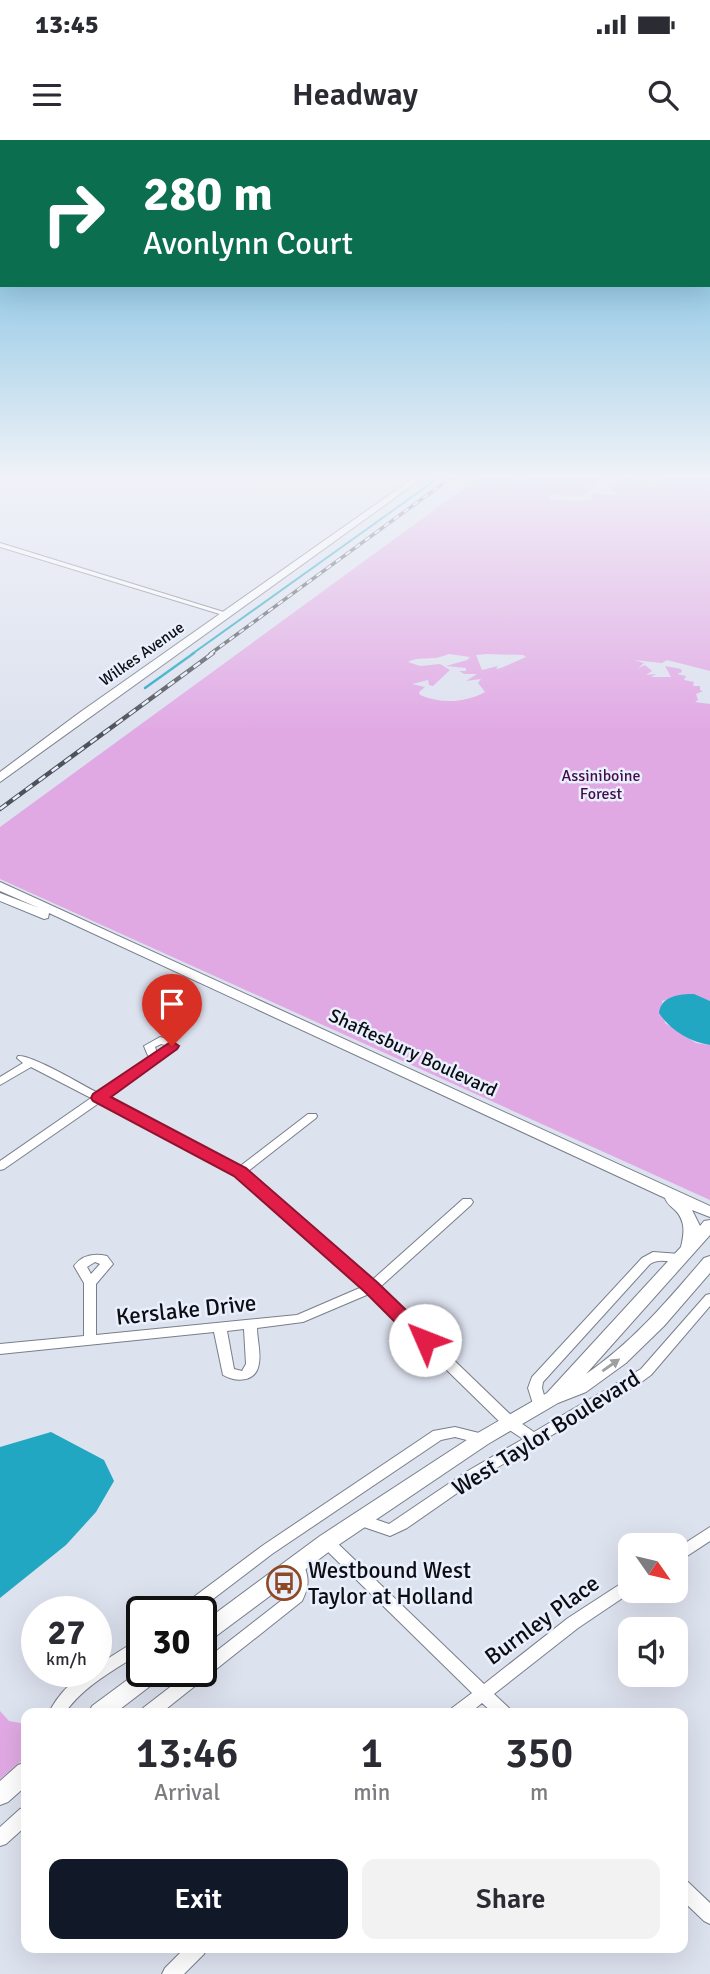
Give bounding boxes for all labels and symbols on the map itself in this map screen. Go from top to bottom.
street label: Wilkes Avenue [96,617,188,691]
park label: Assiniboine Forest [561,766,641,804]
pin [142,974,202,1046]
street label: Shaftesbury Boulevard [325,1003,501,1103]
street label: Kerslake Drive [114,1288,258,1332]
position arrow [388,1303,462,1377]
one-way arrow [602,1358,620,1372]
street label: West Taylor Boulevard [447,1364,645,1502]
north arrow [618,1533,688,1603]
place label: Westbound West Taylor at Holland [308,1556,473,1611]
bus stop icon: Westbound West Taylor at Holland [265,1564,303,1602]
street label: Burnley Place [479,1569,605,1671]
speed limit sign: 30 [126,1596,217,1687]

